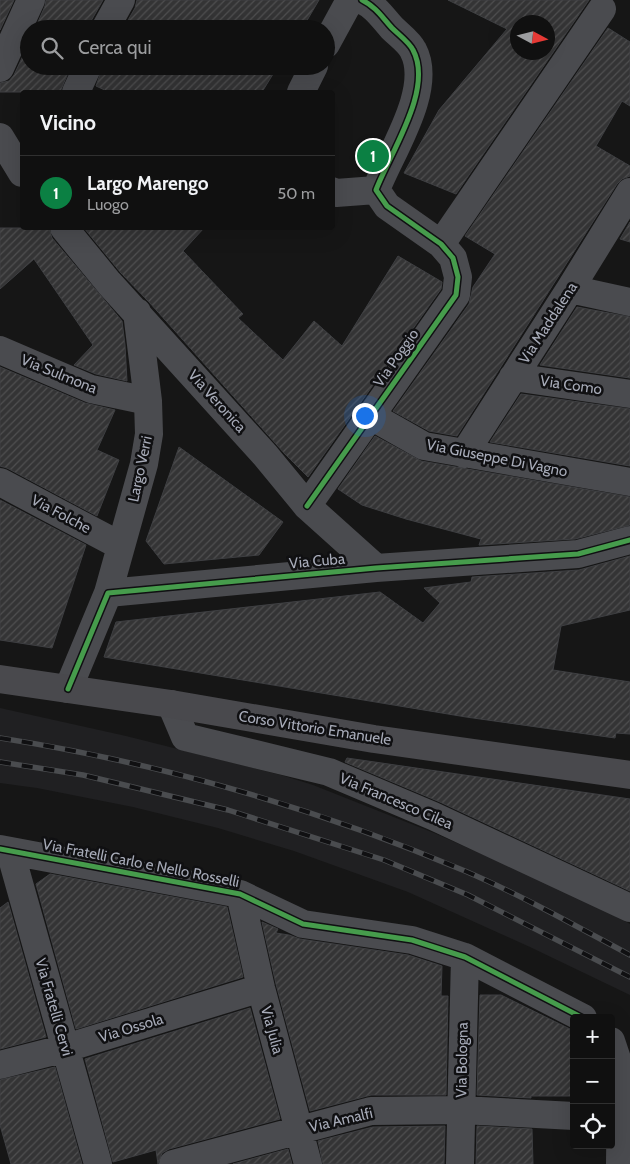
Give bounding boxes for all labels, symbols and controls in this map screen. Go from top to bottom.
north arrow [510,15,555,60]
search box [20,20,335,75]
icon: search [38,34,66,62]
text: Cerca qui [78,36,152,59]
text: Vicino [40,110,96,135]
pin: 1 [357,137,389,175]
text: Largo Marengo [87,172,209,195]
text: 1 [53,184,59,203]
text: 50 m [278,184,315,203]
text: Luogo [87,195,129,214]
street label: Via Maddalena [515,278,581,367]
street label: Via Poggio [369,325,423,391]
street label: Via Sulmona [18,351,100,398]
street label: Via Veronica [184,366,250,437]
street label: Via Como [539,372,603,398]
your location [352,403,378,429]
street label: Largo Verri [124,434,156,504]
street label: Via Giuseppe Di Vagno [425,435,569,481]
street label: Via Folche [28,491,94,537]
street label: Via Cuba [288,550,346,572]
street label: Corso Vittorio Emanuele [237,707,393,749]
street label: Via Francesco Cilea [337,769,456,833]
street label: Via Fratelli Carlo e Nello Rosselli [41,835,241,891]
street label: Via Fratelli Cervi [31,956,77,1058]
street label: Via Julia [257,1004,287,1057]
street label: Via Ossola [97,1009,166,1046]
map controls [570,1014,615,1149]
button: + [570,1014,615,1059]
street label: Via Bologna [452,1021,472,1098]
button: − [570,1059,615,1104]
street label: Via Amalfi [307,1104,375,1136]
button: locate [570,1104,615,1149]

